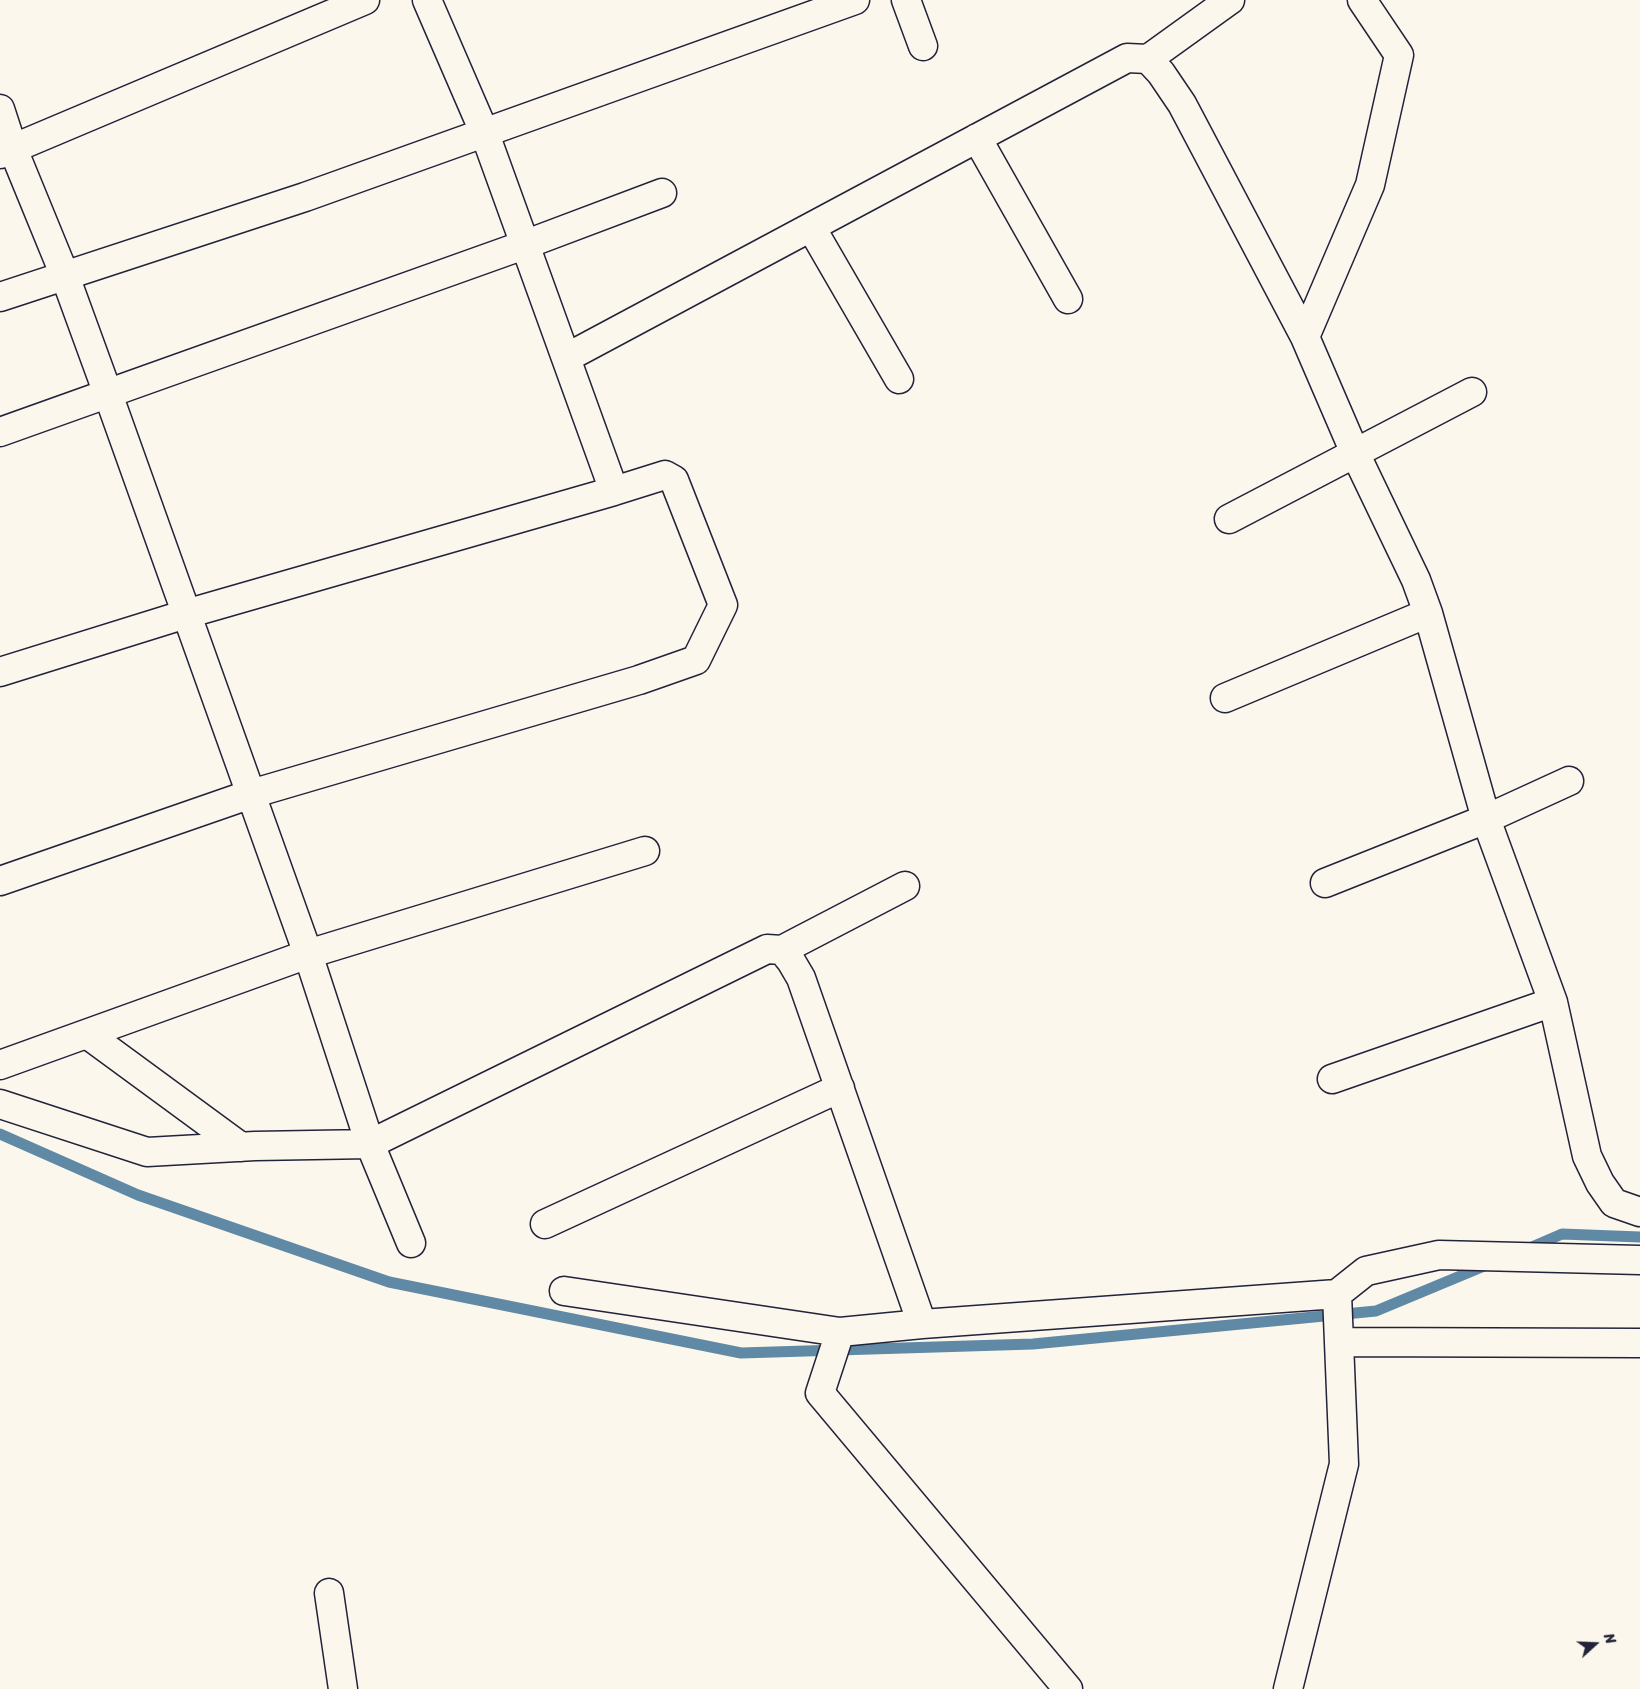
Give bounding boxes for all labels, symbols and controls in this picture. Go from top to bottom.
north arrow [1570,1619,1620,1669]
text: N [1596,1630,1623,1648]

